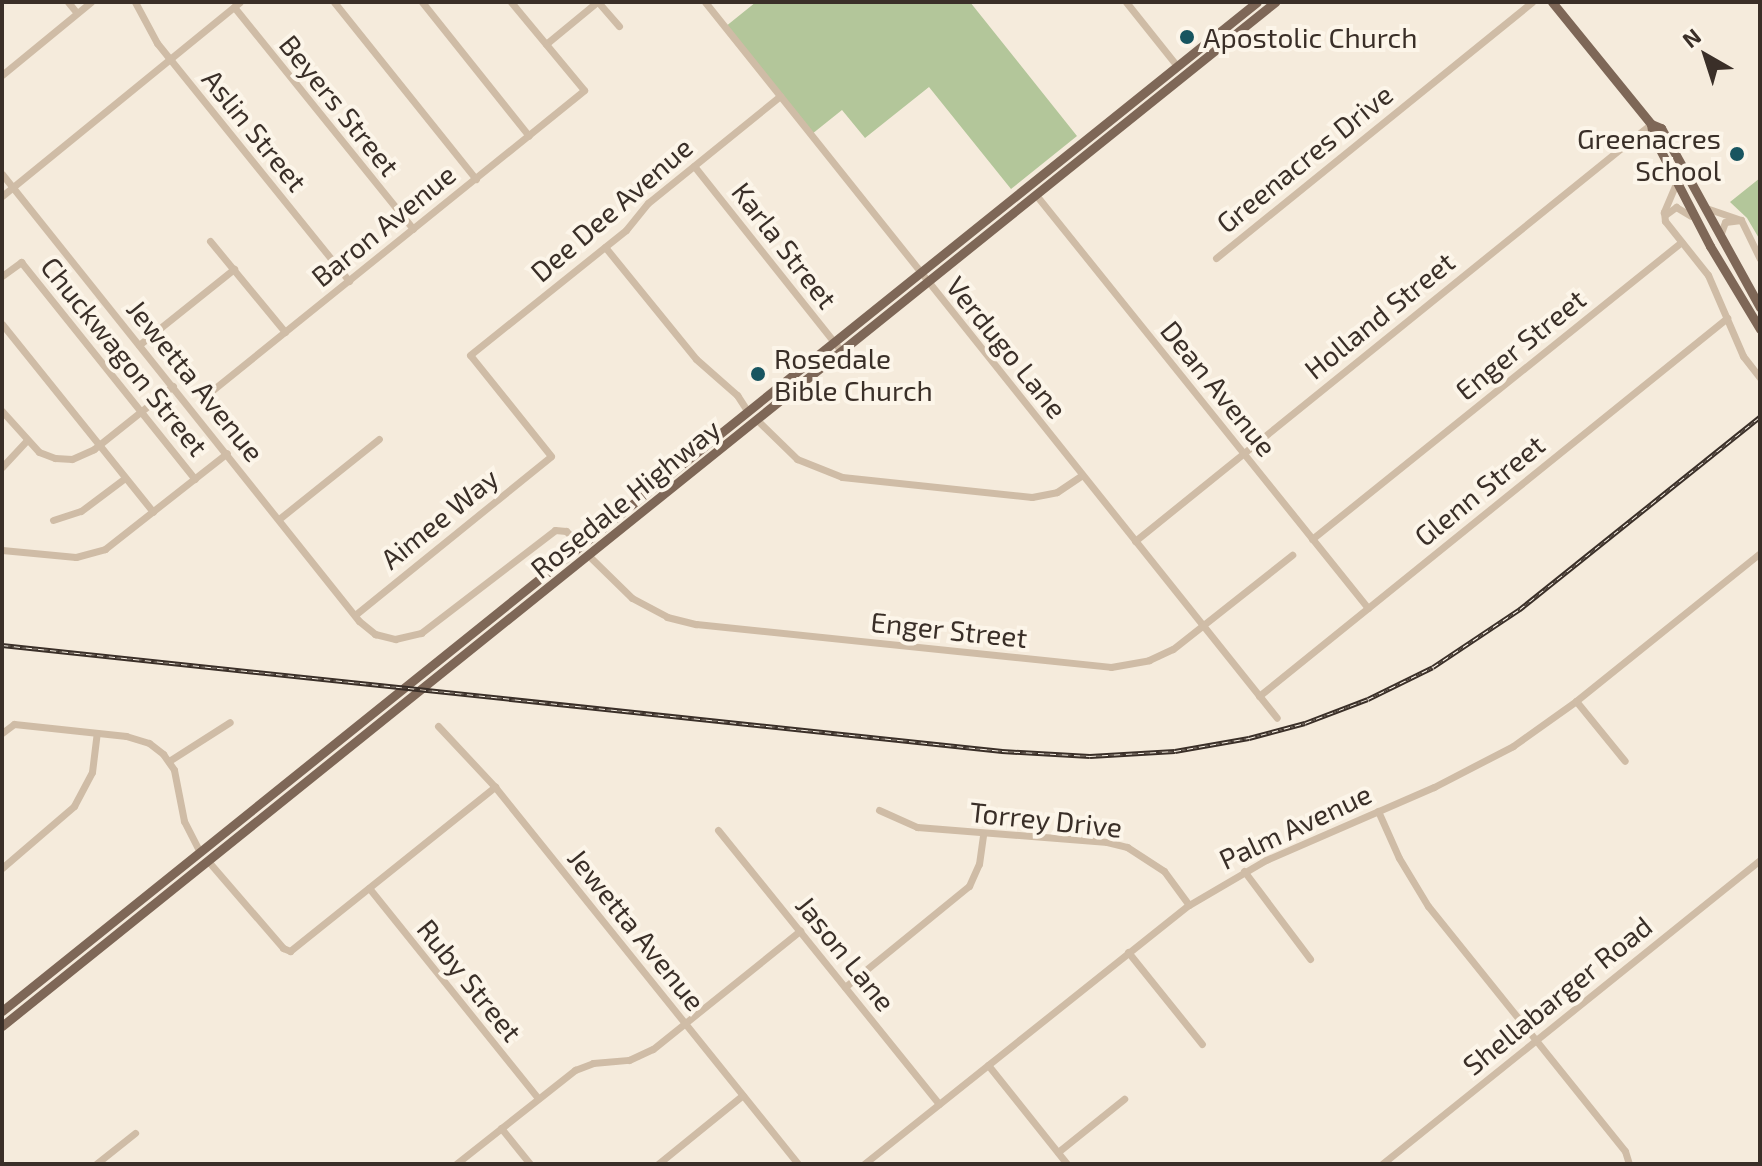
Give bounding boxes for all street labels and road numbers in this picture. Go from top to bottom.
street label: Beyers Street [273,28,407,182]
street label: Aslin Street [196,62,314,198]
street label: Greenacres Drive [1209,77,1399,239]
street label: Dee Dee Avenue [523,130,699,288]
street label: Baron Avenue [304,157,462,293]
street label: Karla Street [725,175,845,315]
street label: Holland Street [1297,244,1461,386]
street label: Chuckwagon Street [34,250,216,462]
street label: Verdugo Lane [940,269,1074,425]
street label: Enger Street [1448,281,1592,407]
street label: Jewetta Avenue [120,292,272,468]
street label: Dean Avenue [1154,313,1284,463]
street label: Rosedale Highway [523,411,727,585]
street label: Glenn Street [1407,427,1551,553]
street label: Aimee Way [373,460,505,576]
street label: Enger Street [869,604,1029,654]
street label: Palm Avenue [1213,776,1377,876]
street label: Torrey Drive [968,794,1124,844]
street label: Jewetta Avenue [561,841,713,1017]
street label: Jason Lane [789,889,903,1017]
street label: Shellabarger Road [1456,908,1658,1082]
street label: Ruby Street [410,912,530,1048]

